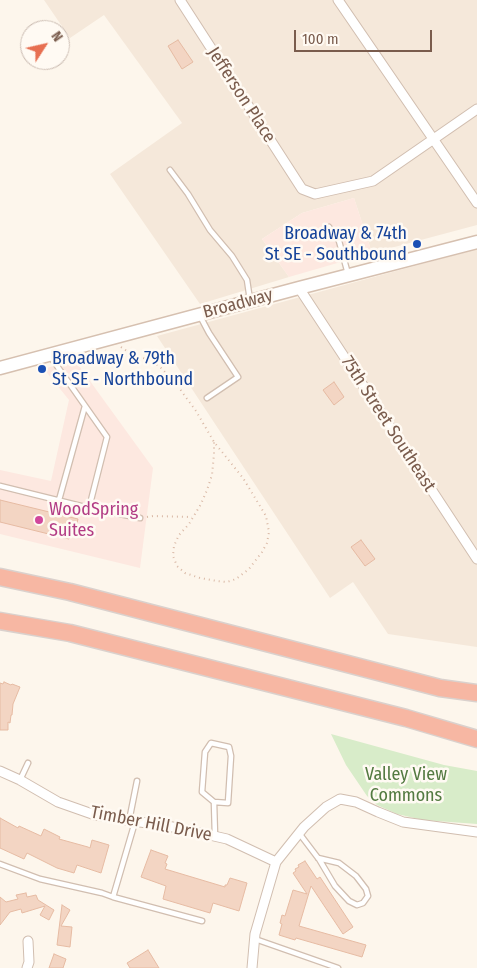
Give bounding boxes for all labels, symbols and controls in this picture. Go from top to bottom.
north arrow [20,20,70,70]
scale bar [297,20,434,52]
text: N [48,28,66,45]
text: 100 m [302,30,339,48]
street label: Jefferson Place [202,43,280,147]
place label: Broadway & 74th St SE - Southbound [265,223,407,266]
marker: Broadway & 74th St SE - Southbound [411,238,423,250]
street label: Broadway [201,284,275,324]
place label: Broadway & 79th St SE - Northbound [52,348,193,390]
street label: 75th Street Southeast [336,352,440,496]
marker: Broadway & 79th St SE - Northbound [36,363,48,375]
place label: WoodSpring Suites [49,499,138,542]
marker: WoodSpring Suites [33,514,45,526]
park label: Valley View Commons [365,764,447,806]
street label: Timber Hill Drive [89,802,213,846]

